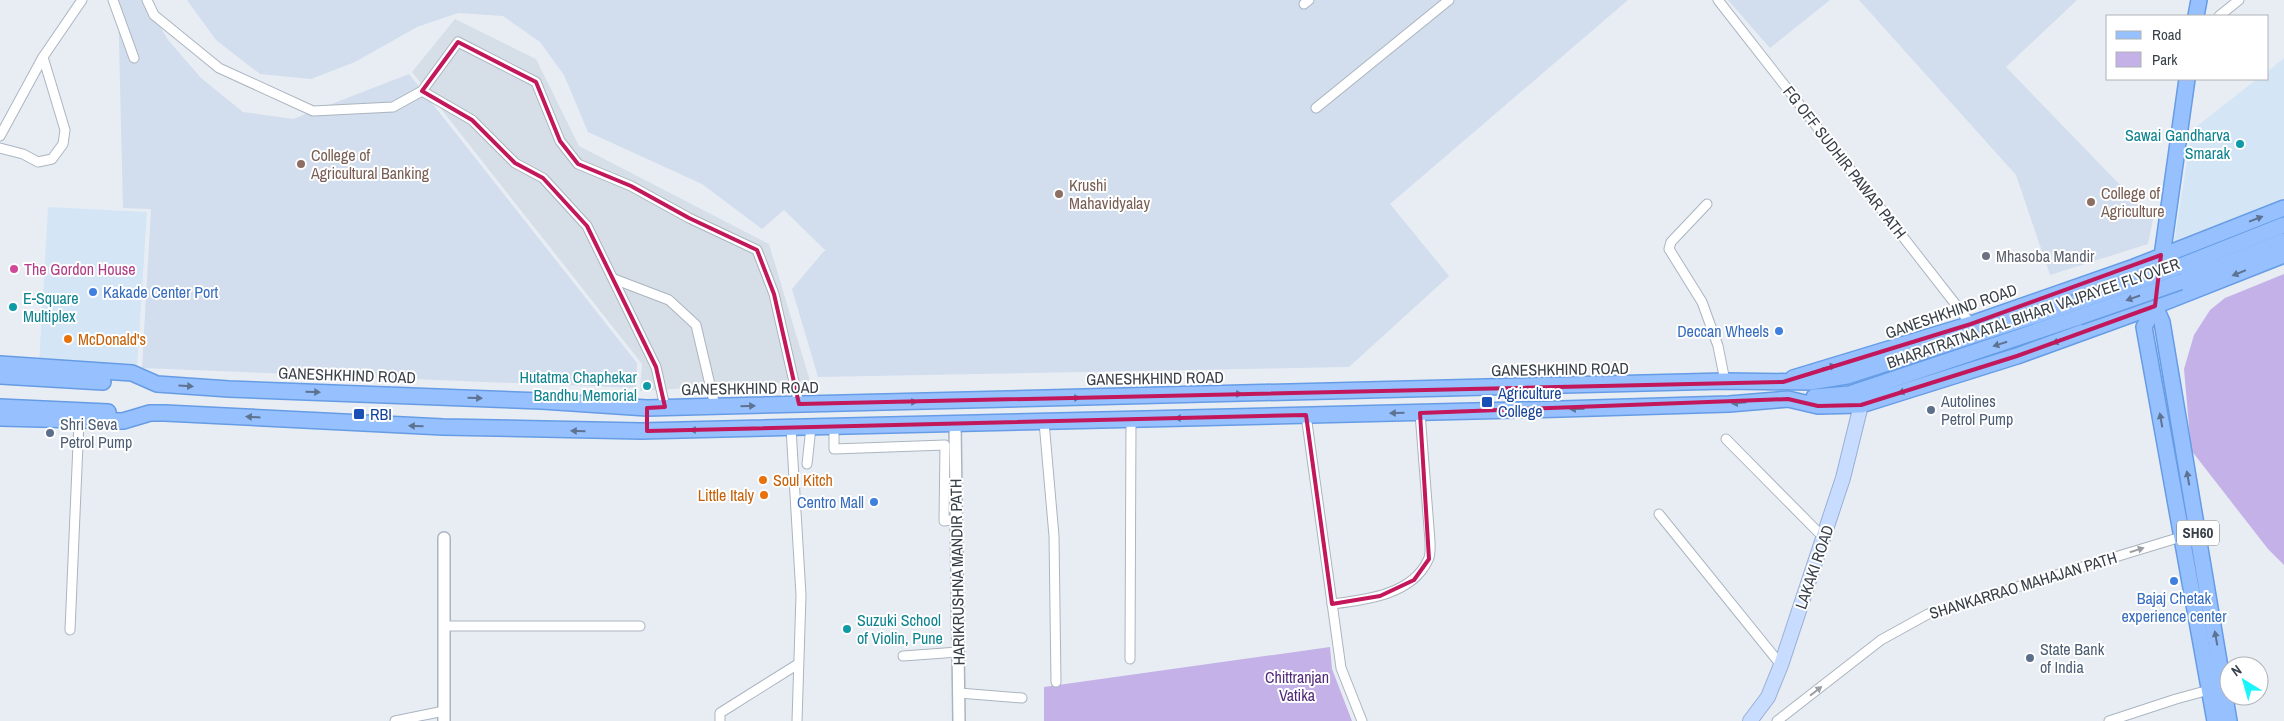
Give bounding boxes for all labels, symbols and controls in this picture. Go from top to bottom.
legend [2106,15,2269,80]
text: Road [2152,24,2181,45]
text: Park [2152,49,2178,70]
street label: FG OFF SUDHIR PAWAR PATH [1778,81,1912,243]
place label: Sawai Gandharva Smarak [2125,124,2231,164]
marker: Sawai Gandharva Smarak [2234,138,2246,150]
place label: College of Agricultural Banking [310,144,430,184]
marker: College of Agricultural Banking [295,158,307,170]
place label: Krushi Mahavidyalay [1069,174,1150,214]
place label: College of Agriculture [2100,182,2164,222]
marker: Krushi Mahavidyalay [1053,188,1065,200]
marker: College of Agriculture [2085,196,2097,208]
one-way arrow [2249,215,2264,223]
place label: Mhasoba Mandir [1996,245,2095,267]
marker: Mhasoba Mandir [1980,250,1992,262]
street label: BHARATRATNA ATAL BIHARI VAJPAYEE FLYOVER [1884,252,2183,374]
place label: The Gordon House [24,258,136,280]
marker: The Gordon House [8,263,20,275]
one-way arrow [2231,269,2246,277]
street label: GANESHKHIND ROAD [1882,278,2020,344]
place label: Kakade Center Port [103,281,219,303]
marker: Kakade Center Port [87,286,99,298]
place label: E-Square Multiplex [23,287,78,327]
one-way arrow [2126,295,2141,302]
marker: E-Square Multiplex [7,301,19,313]
place label: Deccan Wheels [1677,320,1769,342]
marker: Deccan Wheels [1773,325,1785,337]
place label: McDonald's [78,328,146,350]
marker: McDonald's [62,333,74,345]
one-way arrow [2051,337,2066,345]
one-way arrow [1993,341,2008,349]
street label: GANESHKHIND ROAD [1491,357,1629,381]
street label: GANESHKHIND ROAD [278,362,416,388]
one-way arrow [1822,363,1837,371]
place label: Hutatma Chaphekar Bandhu Memorial [520,366,638,406]
street label: GANESHKHIND ROAD [1086,366,1224,390]
street label: GANESHKHIND ROAD [681,376,819,400]
marker: Hutatma Chaphekar Bandhu Memorial [641,380,653,392]
one-way arrow [178,382,194,390]
place label: Agriculture College [1497,382,1561,422]
one-way arrow [305,388,321,396]
one-way arrow [1897,388,1912,396]
one-way arrow [1228,390,1244,398]
place label: Autolines Petrol Pump [1940,390,2013,430]
one-way arrow [468,394,484,402]
one-way arrow [1065,394,1081,402]
marker: Agriculture College [1480,395,1494,409]
one-way arrow [903,398,919,406]
one-way arrow [1731,399,1747,407]
one-way arrow [740,401,756,409]
place label: RBI [370,403,392,425]
marker: Autolines Petrol Pump [1925,404,1937,416]
one-way arrow [1569,405,1585,413]
marker: RBI [352,407,366,421]
one-way arrow [1389,409,1405,417]
one-way arrow [2156,411,2164,427]
place label: Shri Seva Petrol Pump [60,413,132,453]
one-way arrow [245,413,261,421]
one-way arrow [1174,415,1190,423]
one-way arrow [407,422,423,430]
one-way arrow [688,426,704,434]
marker: Shri Seva Petrol Pump [44,427,56,439]
one-way arrow [570,427,586,435]
place label: Soul Kitch [773,469,833,491]
one-way arrow [2184,470,2192,486]
marker: Soul Kitch [757,474,769,486]
street label: HARIKRUSHNA MANDIR PATH [944,478,970,666]
place label: Little Italy [698,484,754,506]
marker: Little Italy [758,489,770,501]
place label: Centro Mall [797,491,864,513]
marker: Centro Mall [868,496,880,508]
road number: SH60 [2177,520,2219,546]
street label: LAKAKI ROAD [1789,522,1839,612]
street label: SHANKARRAO MAHAJAN PATH [1927,546,2119,624]
one-way arrow [2129,546,2144,554]
marker: Bajaj Chetak experience center [2168,575,2180,587]
place label: Bajaj Chetak experience center [2121,587,2227,627]
place label: Suzuki School of Violin, Pune [857,609,943,649]
marker: Suzuki School of Violin, Pune [841,623,853,635]
one-way arrow [2211,630,2219,646]
place label: State Bank of India [2040,638,2105,678]
marker: State Bank of India [2024,652,2036,664]
north arrow [2219,656,2269,706]
text: N [2227,661,2245,680]
park label: Chittranjan Vatika [1265,666,1329,706]
one-way arrow [1809,686,1822,697]

